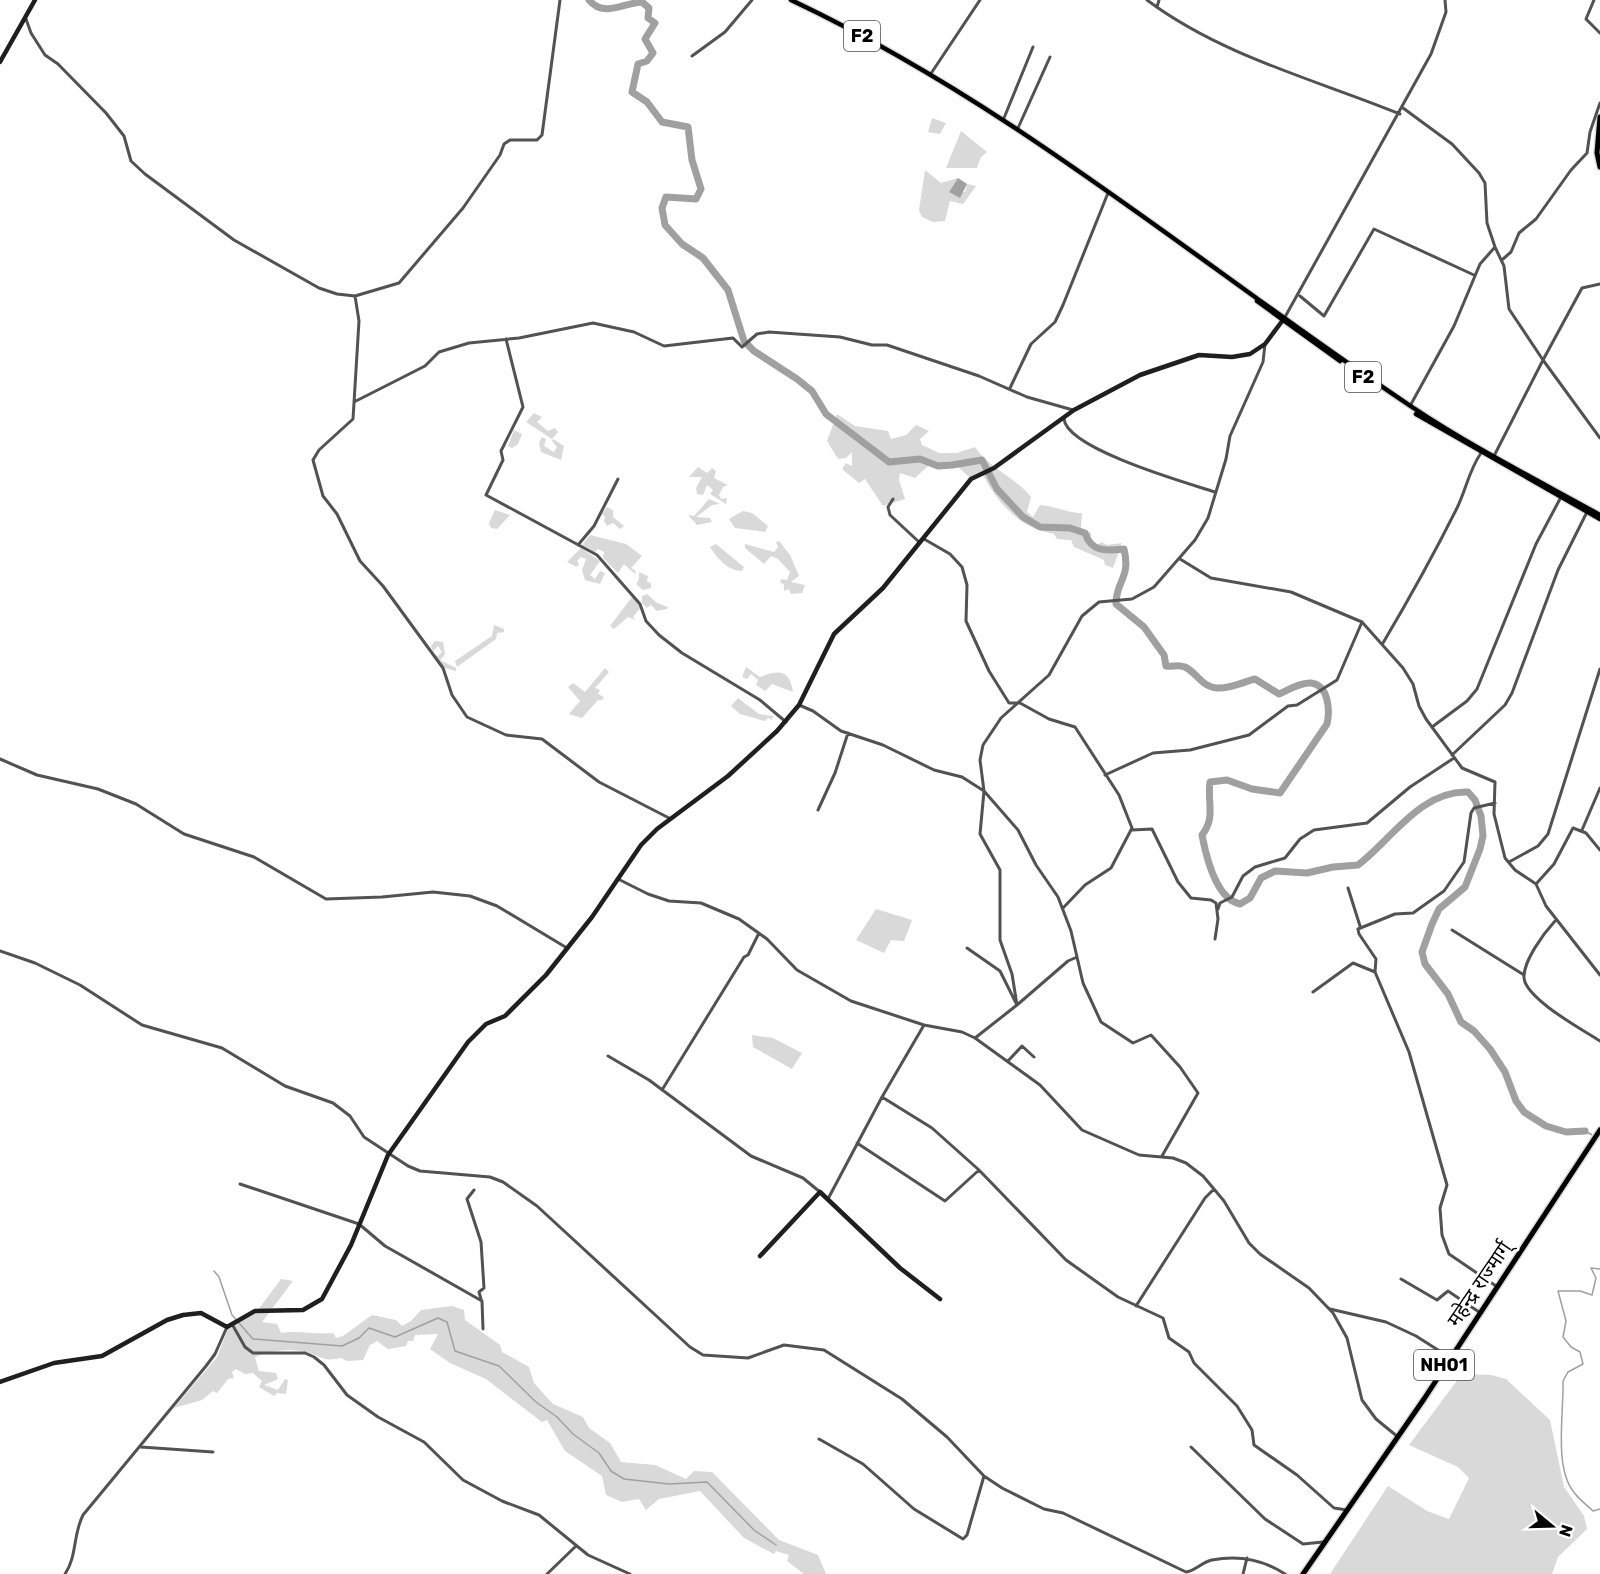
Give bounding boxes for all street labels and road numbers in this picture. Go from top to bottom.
road number: F2 [844,21,880,51]
road number: F2 [1345,362,1381,392]
street label: महेन्द्र राज्मार्ग् [1442,1234,1519,1332]
road number: NH01 [1414,1350,1474,1380]

